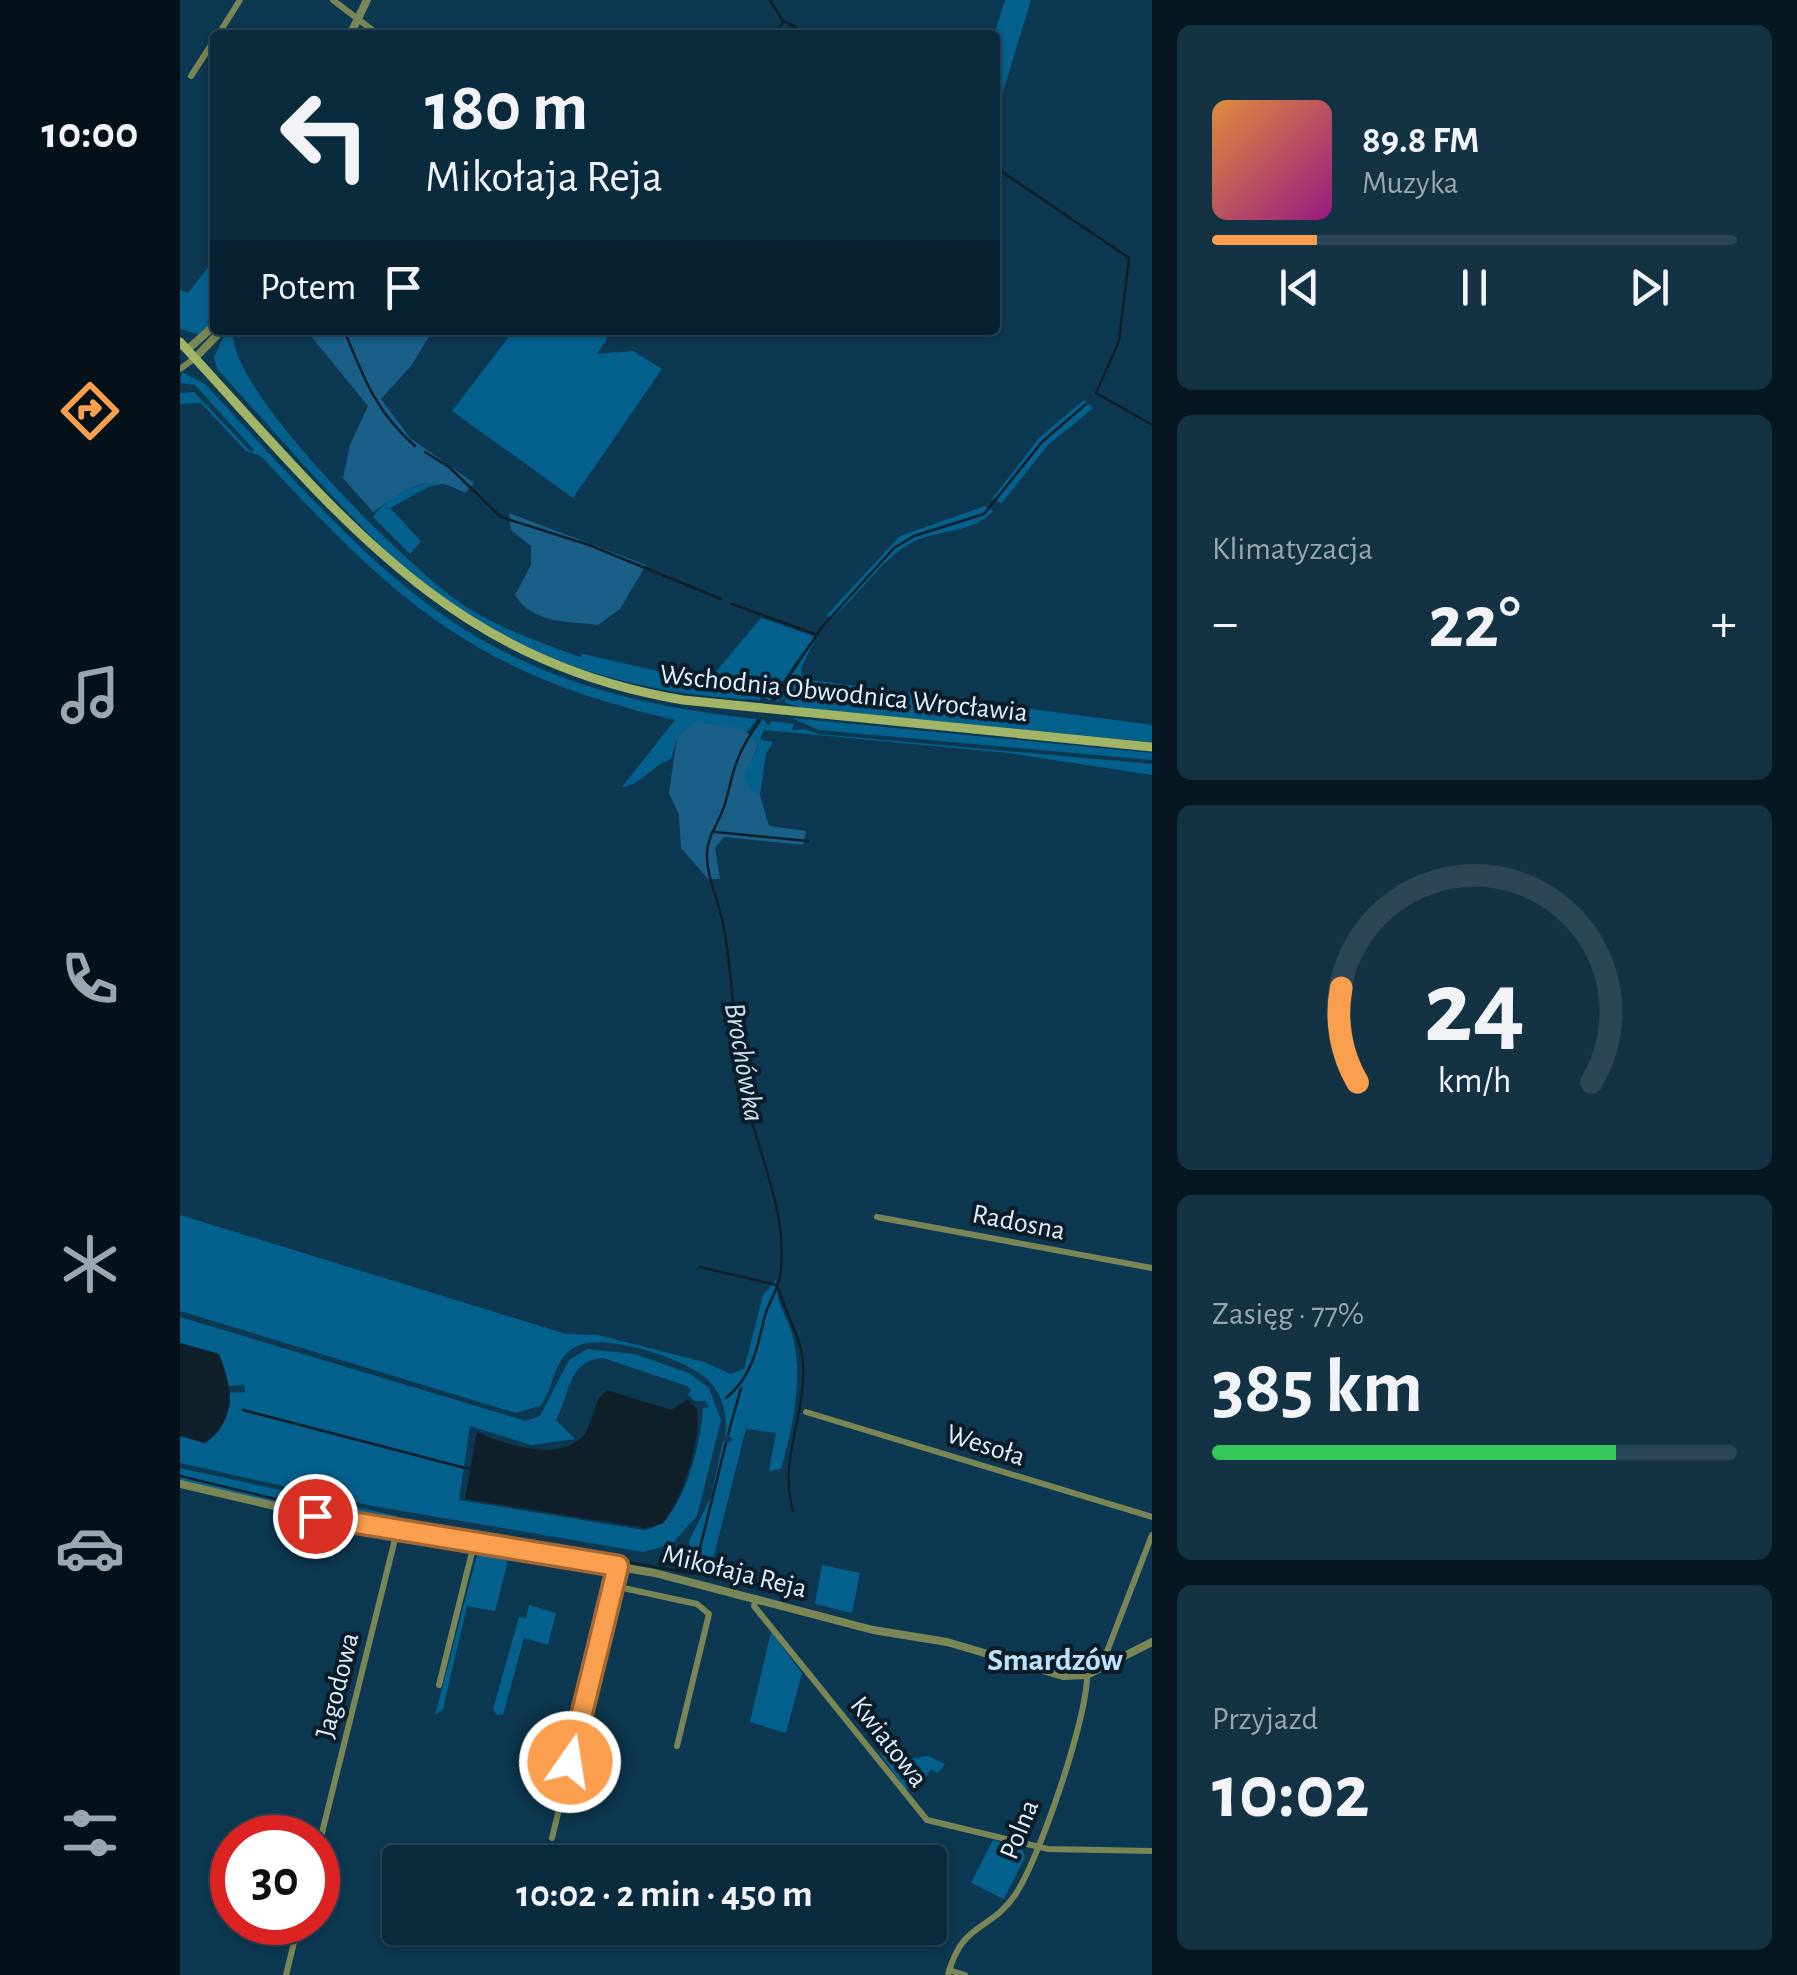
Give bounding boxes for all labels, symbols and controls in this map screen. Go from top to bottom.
icon: left [260,70,390,200]
text: 180 m [425,73,588,143]
text: 10:00 [42,111,138,156]
text: 89.8 FM [1362,122,1480,160]
text: Mikołaja Reja [425,155,663,200]
text: Muzyka [1362,167,1459,199]
icon: arrive [376,260,431,315]
icon: previous [1272,260,1327,315]
icon: pause [1447,260,1502,315]
icon: next [1622,260,1677,315]
text: Potem [260,269,356,307]
icon: directions [55,376,125,446]
text: Klimatyzacja [1212,533,1373,565]
text: 22° [1428,586,1521,661]
text: − [1212,596,1238,651]
text: + [1711,596,1737,651]
icon: music [55,660,125,730]
street label: Wschodnia Obwodnica Wrocławia [658,661,1029,727]
icon: phone [55,944,125,1014]
text: 24 [1424,957,1525,1061]
water label: Brochówka [719,1000,769,1124]
text: km/h [1438,1063,1511,1099]
street label: Radosna [970,1200,1067,1246]
icon: climate [55,1229,125,1299]
text: Zasięg · 77% [1212,1298,1364,1330]
text: 385 km [1212,1351,1423,1426]
street label: Wesoła [943,1420,1028,1472]
pin [273,1474,358,1559]
icon: arrive [288,1489,343,1544]
icon: car [55,1513,125,1583]
street label: Mikołaja Reja [659,1540,810,1603]
street label: Jagodowa [311,1630,365,1741]
district label: Smardzów [987,1644,1124,1676]
street label: Kwiatowa [845,1692,932,1793]
text: Przyjazd [1212,1703,1318,1735]
position arrow [518,1710,622,1814]
text: 10:02 [1212,1756,1370,1831]
street label: Polna [995,1796,1044,1863]
icon: filters [55,1798,125,1868]
speed limit sign: 30 [210,1815,340,1945]
text: 10:02 · 2 min · 450 m [516,1876,813,1914]

